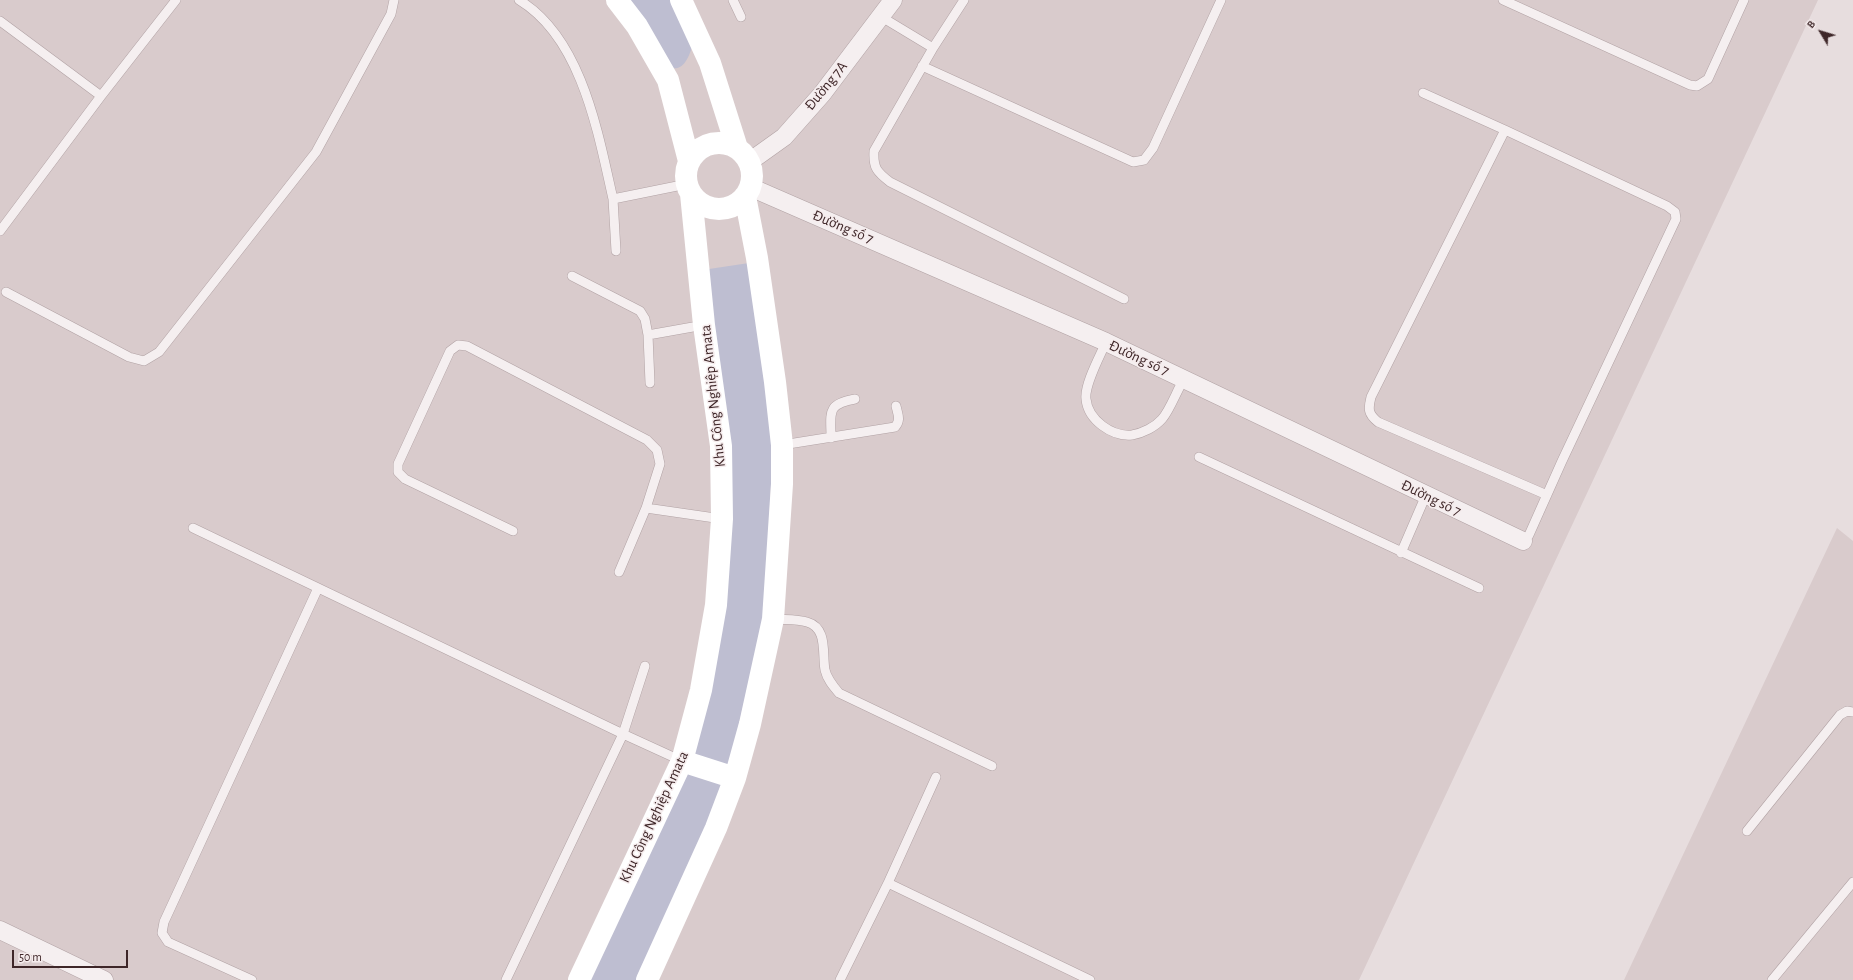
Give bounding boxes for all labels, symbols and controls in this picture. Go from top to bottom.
north arrow [1801,12,1841,52]
text: B [1805,18,1817,30]
street label: Đường 7A [801,58,851,114]
street label: Đường số 7 [810,206,876,248]
street label: Khu Công Nghiệp Amata [697,324,729,468]
street label: Đường số 7 [1106,336,1172,380]
street label: Đường số 7 [1398,476,1464,520]
street label: Khu Công Nghiệp Amata [616,748,692,886]
scale bar [14,942,130,968]
text: 50 m [19,951,42,963]

